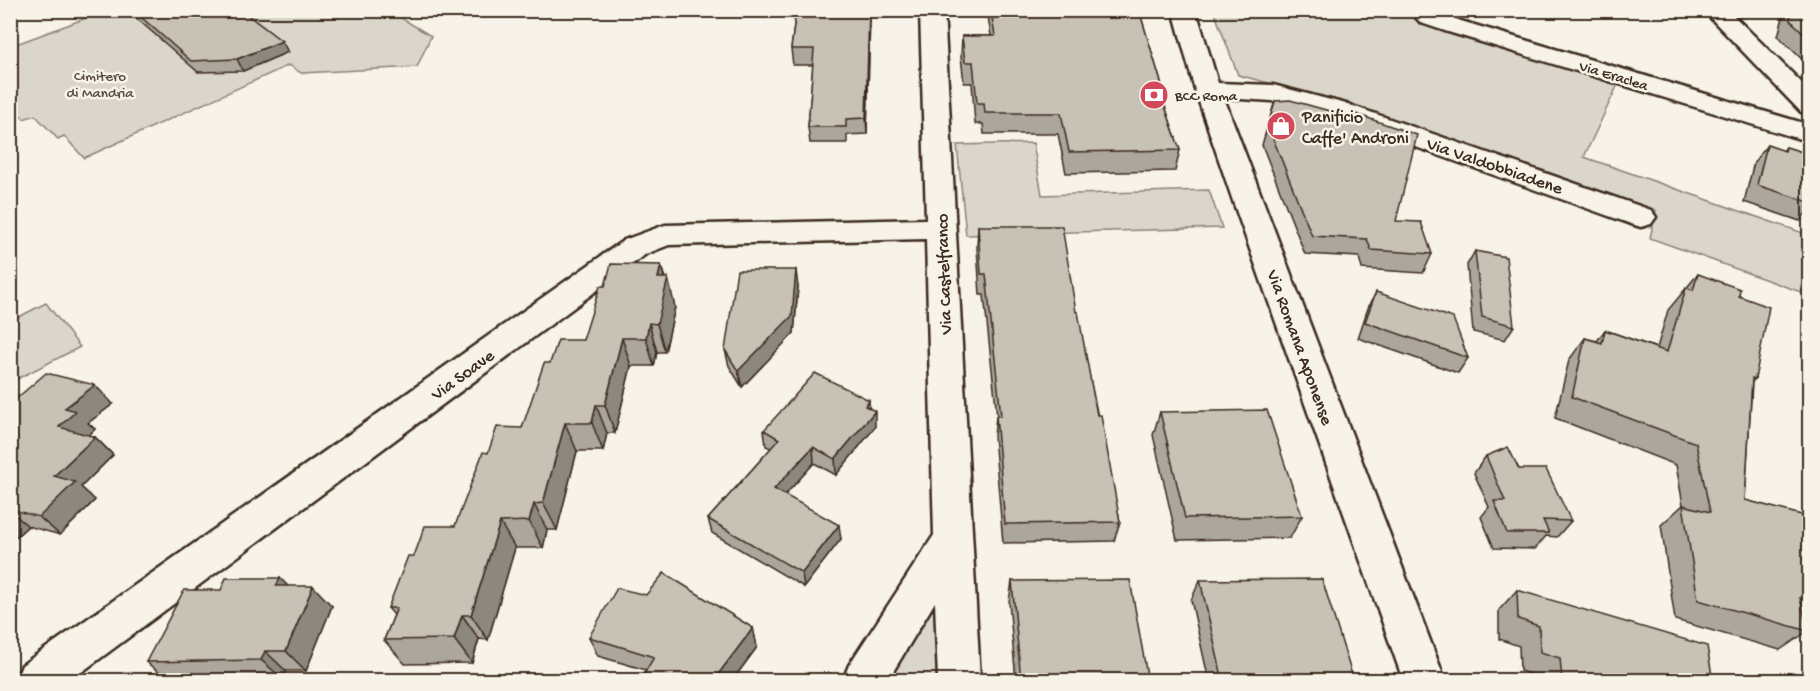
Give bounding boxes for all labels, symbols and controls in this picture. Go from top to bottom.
street label: Via Eraclea [1576,58,1651,96]
park label: Cimitero di Mandria [66,68,134,103]
bank icon: BCC Roma [1138,79,1170,111]
place label: BCC Roma [1174,88,1238,106]
place label: Panificio Caffe' Androni [1301,108,1409,150]
shop icon: Panificio Caffe' Androni [1265,110,1297,142]
street label: Via Valdobbiadene [1422,134,1566,201]
street label: Via Castelfranco [933,213,958,336]
street label: Via Romana Aponense [1260,266,1337,429]
street label: Via Soave [427,346,500,407]

